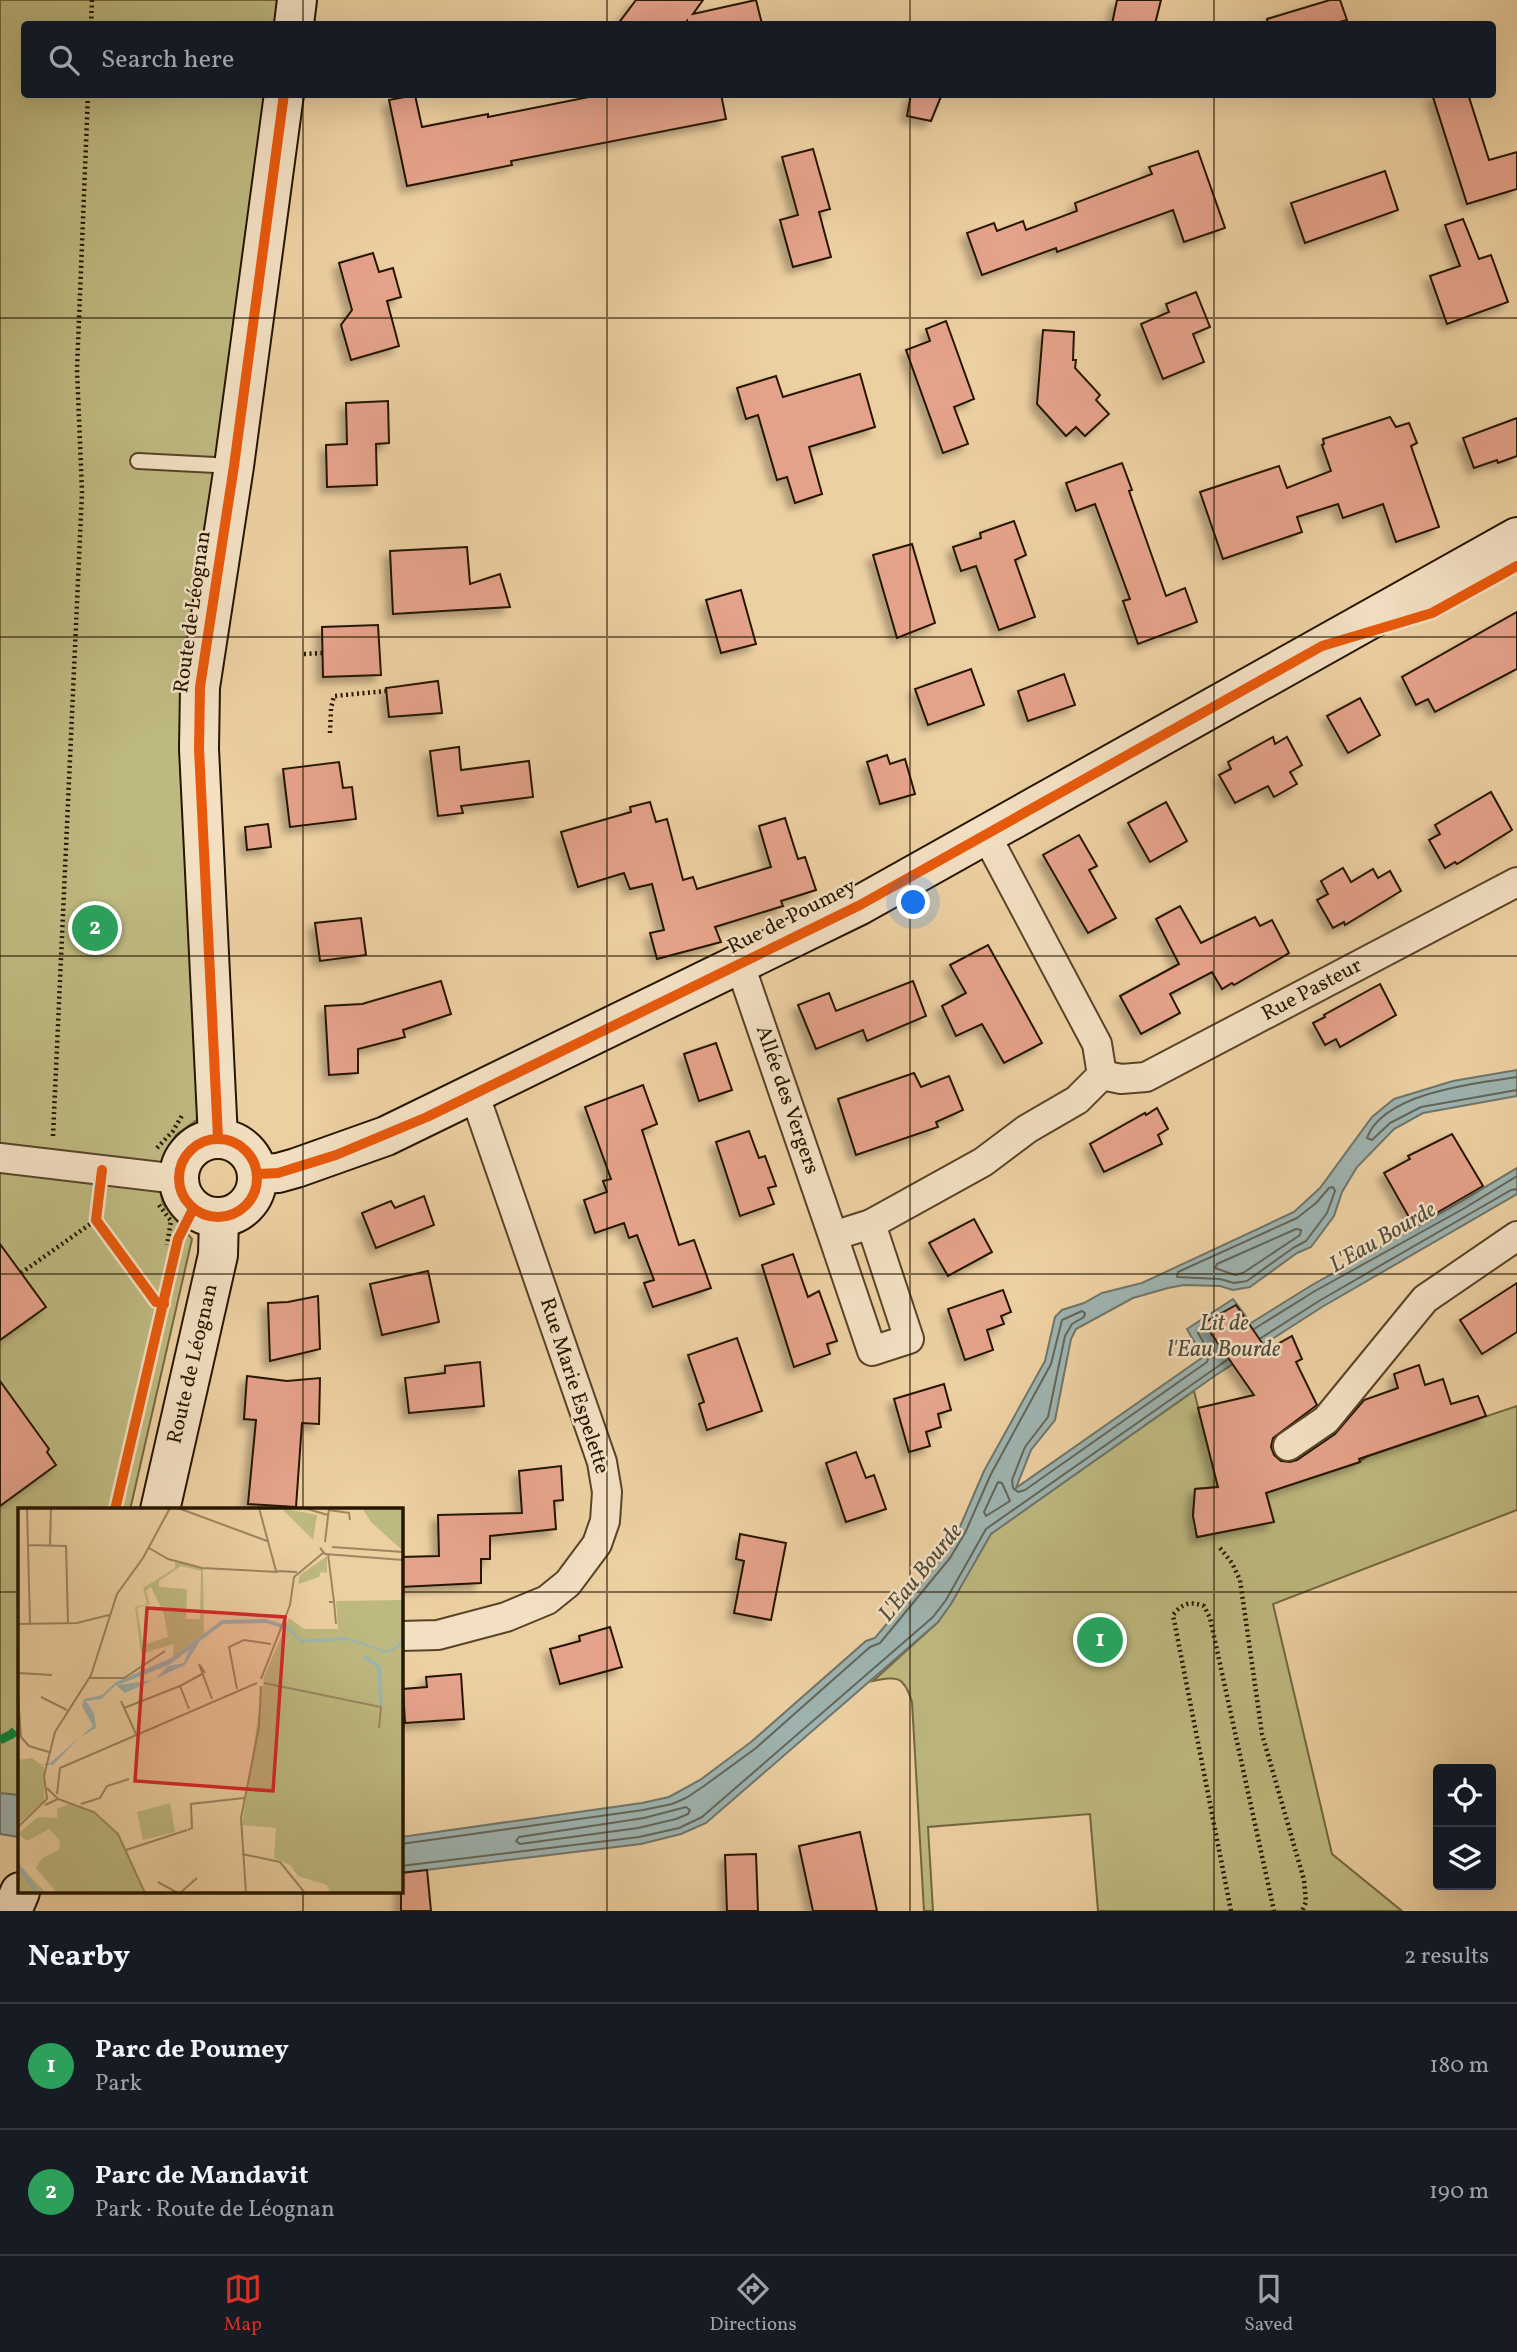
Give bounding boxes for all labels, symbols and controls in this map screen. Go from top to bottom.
search box [21,21,1496,98]
icon: search [45,41,83,79]
text: Search here [101,42,234,78]
street label: Route de Léognan [167,529,219,695]
street label: Rue de Poumey [723,872,862,962]
your location [896,885,930,919]
pin: 2 [72,902,118,954]
street label: Rue Pasteur [1257,951,1367,1029]
street label: Allée des Vergers [748,1022,826,1178]
water label: L'Eau Bourde [1324,1194,1443,1281]
street label: Route de Léognan [160,1281,226,1447]
street label: Rue Marie Espelette [532,1294,616,1478]
water label: Lit de l'Eau Bourde [1168,1308,1281,1366]
inset map [18,1508,402,1894]
water label: L'Eau Bourde [871,1516,971,1629]
pin: 1 [1077,1614,1123,1666]
map controls [1433,1764,1496,1890]
button: locate [1433,1764,1496,1827]
button: layers [1433,1827,1496,1890]
text: Nearby [28,1936,130,1978]
text: 2 results [1404,1941,1489,1973]
text: Parc de Poumey [95,2032,289,2068]
text: 1 [46,2050,56,2082]
text: 180 m [1430,2050,1489,2082]
text: Park [95,2068,142,2100]
text: Parc de Mandavit [95,2158,309,2194]
text: 2 [45,2176,57,2208]
text: 190 m [1429,2176,1489,2208]
text: Park · Route de Léognan [95,2194,335,2226]
tab: Map [224,2270,262,2338]
tab: Directions [710,2270,797,2338]
tab: Saved [1244,2270,1293,2338]

